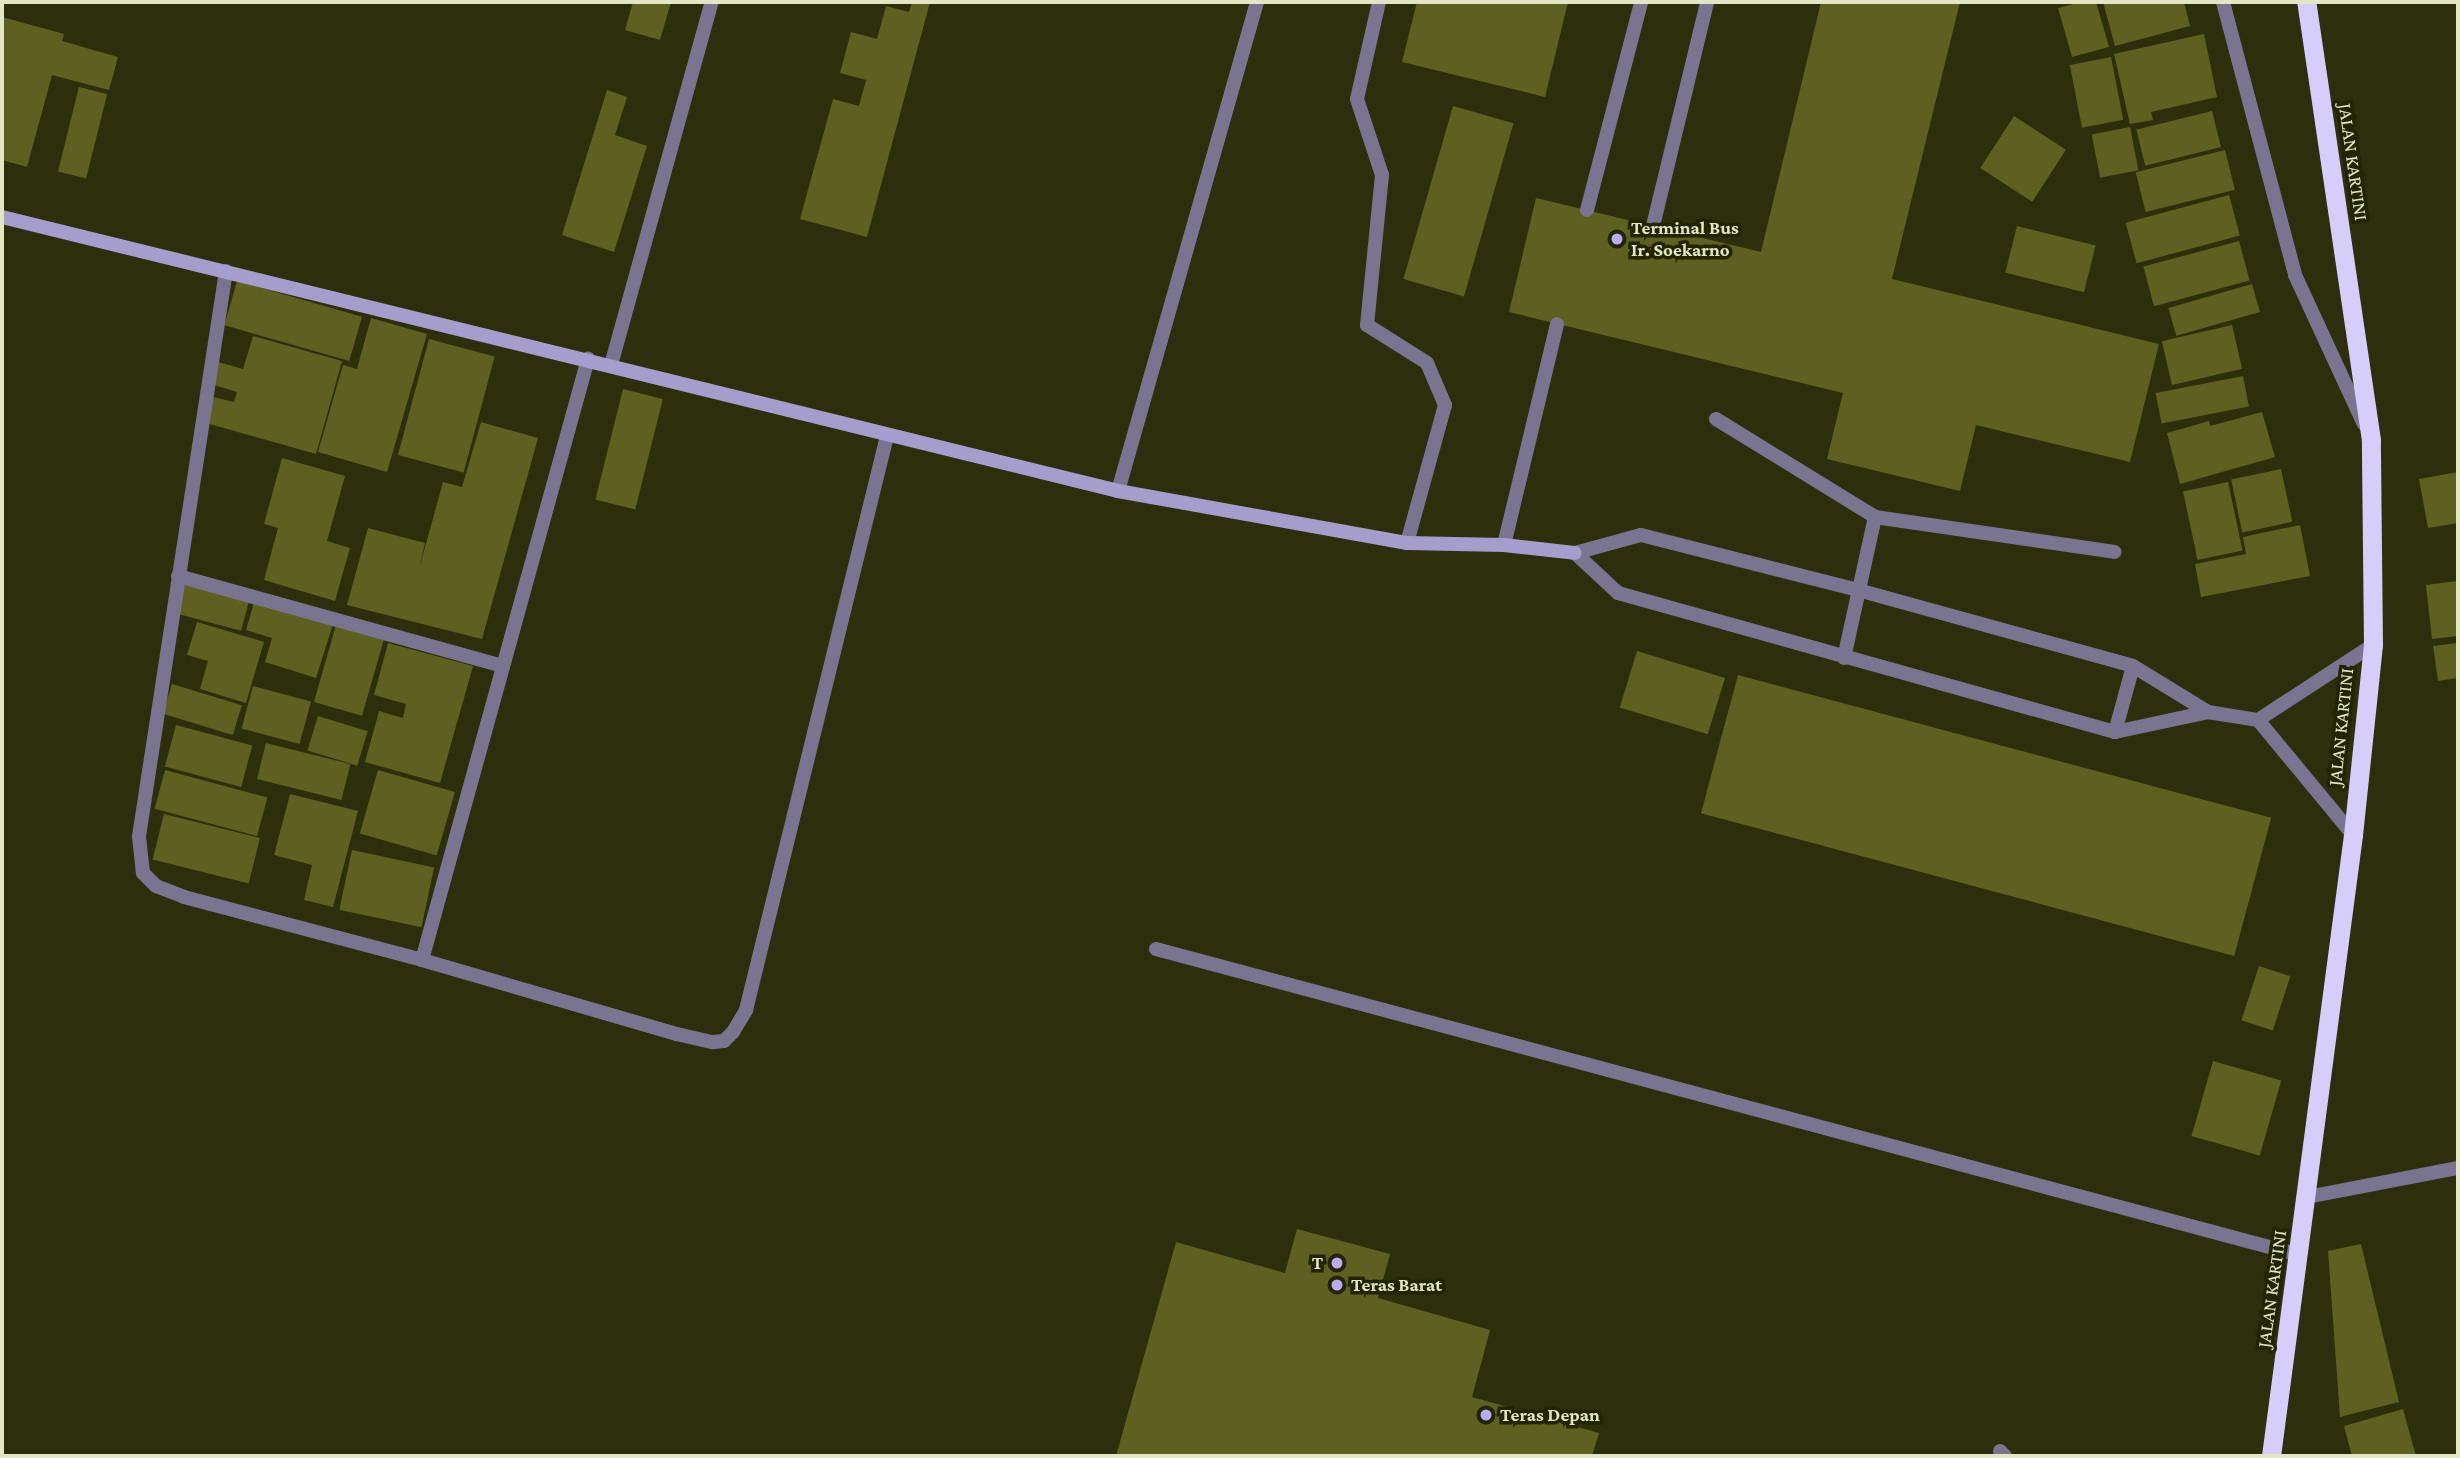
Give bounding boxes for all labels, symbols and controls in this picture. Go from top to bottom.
street label: JALAN KARTINI [2333,102,2373,222]
place label: Terminal Bus Ir. Soekarno [1631,217,1739,261]
marker: Terminal Bus Ir. Soekarno [1609,231,1625,247]
street label: JALAN KARTINI [2323,667,2359,787]
street label: JALAN KARTINI [2252,1229,2292,1349]
place label: T [1312,1252,1323,1274]
marker: T [1329,1255,1345,1271]
place label: Teras Barat [1351,1274,1442,1296]
marker: Teras Barat [1329,1277,1345,1293]
place label: Teras Depan [1500,1404,1600,1426]
marker: Teras Depan [1478,1407,1494,1423]

